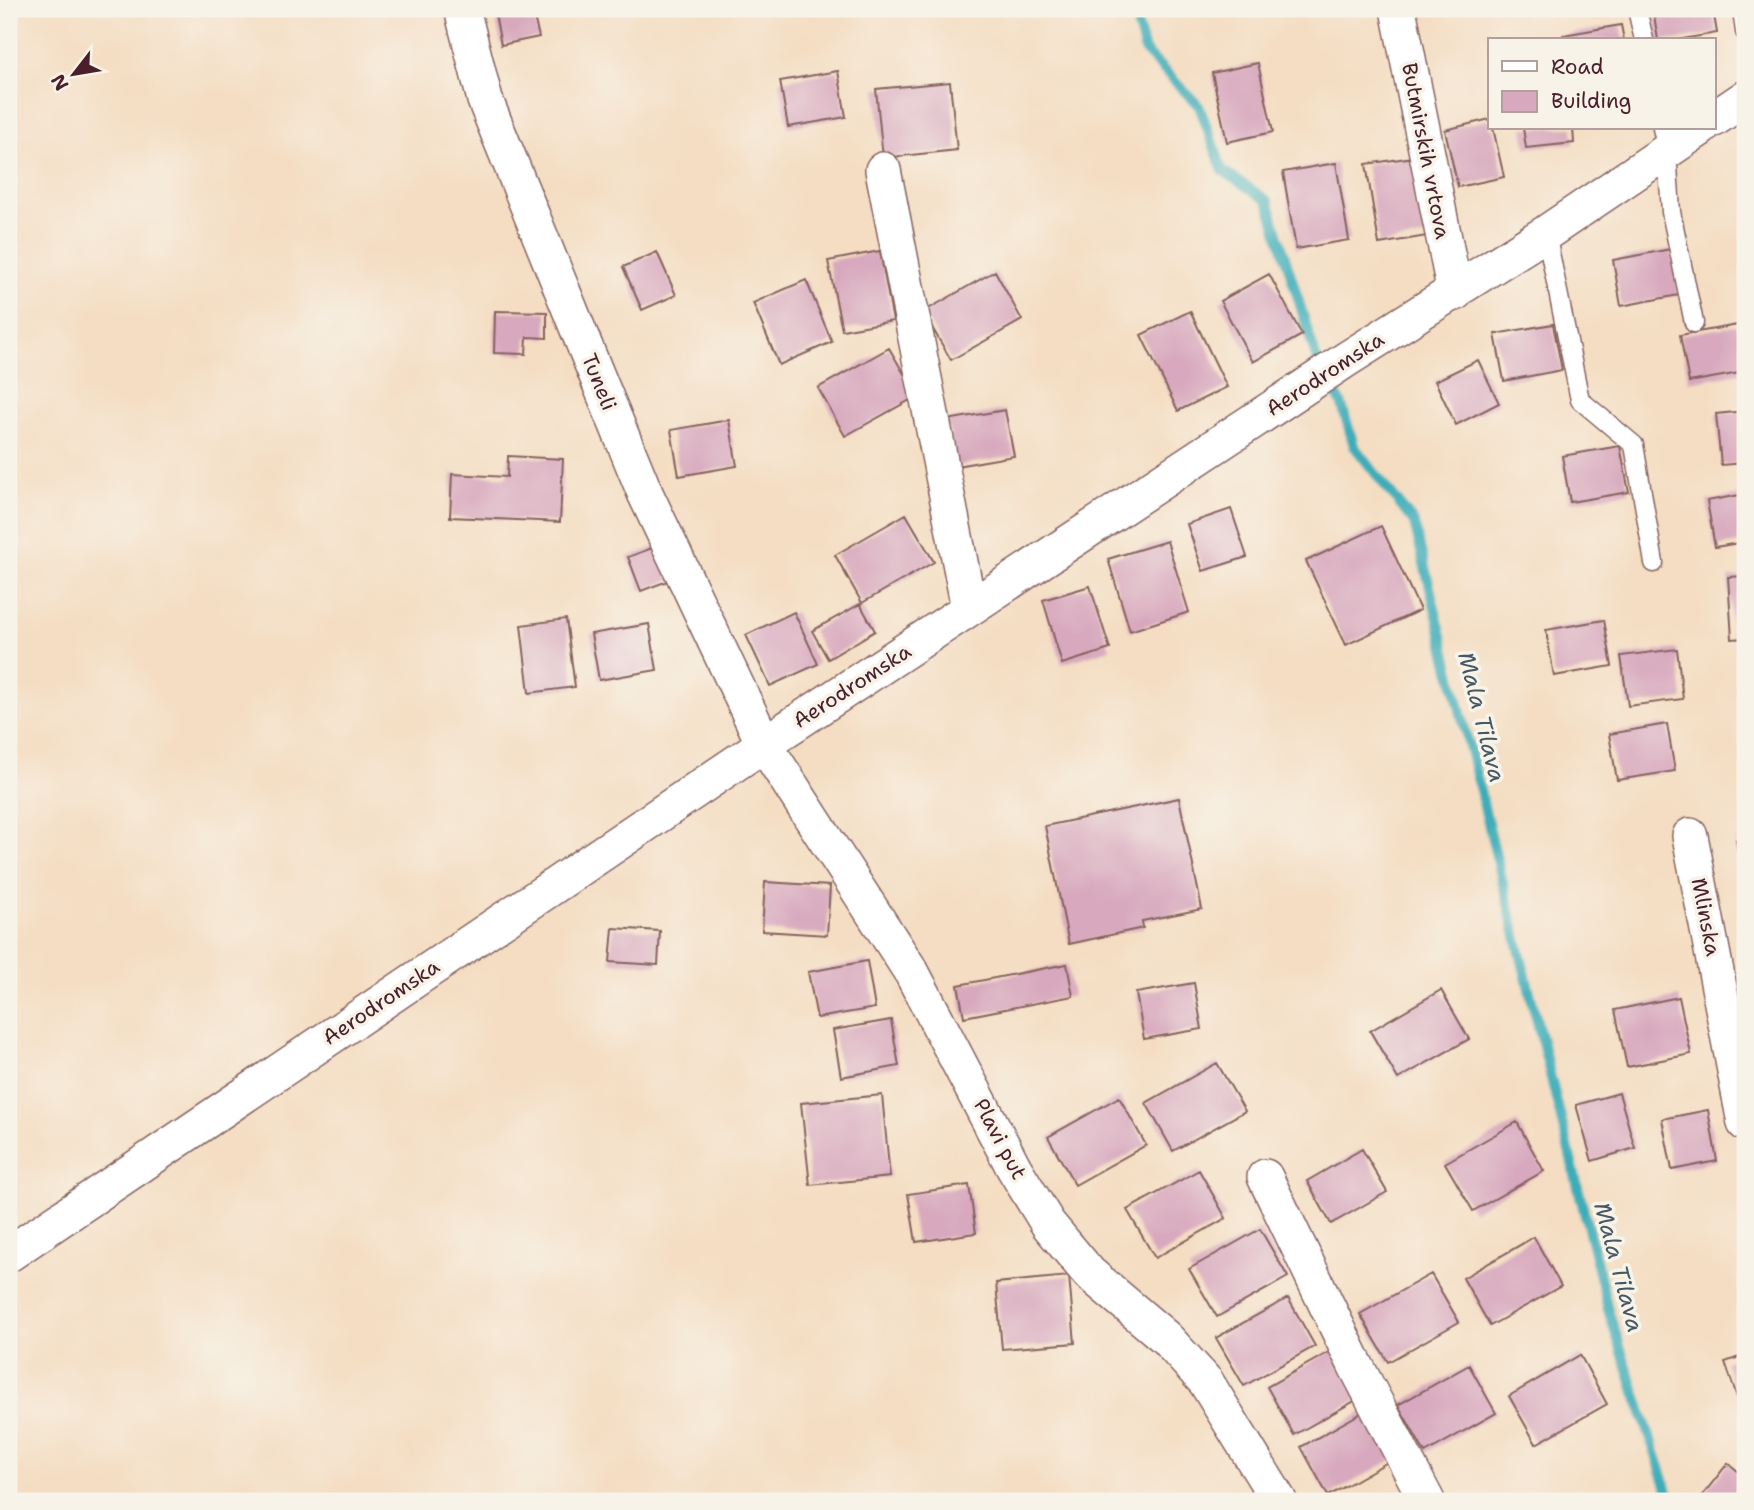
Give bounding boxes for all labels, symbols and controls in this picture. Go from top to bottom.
north arrow [38,38,108,108]
legend [1488,38,1716,130]
text: Road [1551,53,1604,81]
street label: Butmirskih vrtova [1395,61,1457,241]
text: N [45,70,74,95]
text: Building [1551,87,1631,115]
street label: Aerodromska [1261,325,1389,423]
street label: Tuneli [575,349,623,415]
street label: Aerodromska [788,637,916,735]
water label: Mala Tilava [1451,649,1513,785]
street label: Mlinska [1685,875,1727,959]
street label: Aerodromska [317,953,445,1051]
street label: Plavi put [967,1094,1033,1184]
water label: Mala Tilava [1587,1199,1651,1335]

